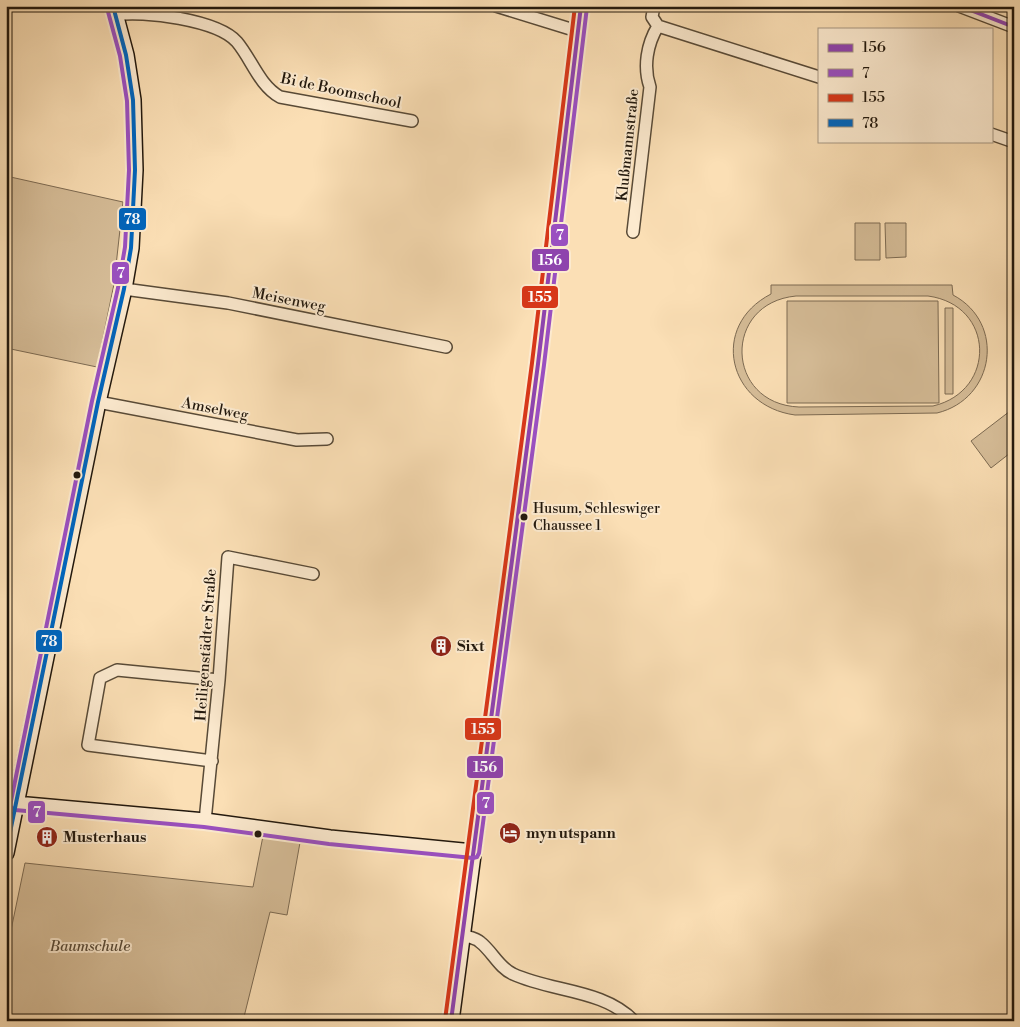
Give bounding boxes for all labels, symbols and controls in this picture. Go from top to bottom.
legend [818,28,992,142]
text: 156 [862,38,886,57]
text: 7 [862,64,870,83]
street label: Bi de Boomschool [278,69,403,113]
street label: Klußmannstraße [613,88,643,202]
text: 155 [862,88,885,107]
text: 78 [862,114,878,133]
line badge: 78 [118,207,147,231]
text: 78 [124,211,141,229]
line badge: 7 [550,223,569,247]
text: 7 [556,227,565,245]
line badge: 156 [531,248,570,272]
text: 156 [538,252,562,270]
line badge: 7 [111,261,130,285]
text: 7 [117,265,126,283]
street label: Meisenweg [251,284,328,316]
line badge: 155 [521,285,559,309]
text: 155 [528,289,552,307]
street label: Amselweg [179,393,250,425]
unlabelled marker [72,470,82,480]
place label: Husum, Schleswiger Chaussee 1 [533,500,660,535]
marker: Husum, Schleswiger Chaussee 1 [519,512,529,522]
street label: Heiligenstädter Straße [191,568,221,722]
line badge: 78 [35,629,63,653]
text: 78 [41,633,58,651]
building icon: Sixt [429,634,453,658]
place label: Sixt [457,637,485,656]
line badge: 155 [464,717,502,741]
text: 155 [471,721,495,739]
line badge: 156 [466,755,504,779]
text: 156 [473,759,497,777]
line badge: 7 [476,791,495,815]
text: 7 [482,795,491,813]
line badge: 7 [27,800,46,824]
text: 7 [33,804,42,822]
hotel icon: myn utspann [498,821,522,845]
place label: myn utspann [526,824,617,843]
building icon: Musterhaus [35,825,59,849]
place label: Musterhaus [63,828,146,847]
unlabelled marker [253,829,263,839]
park label: Baumschule [49,937,130,956]

